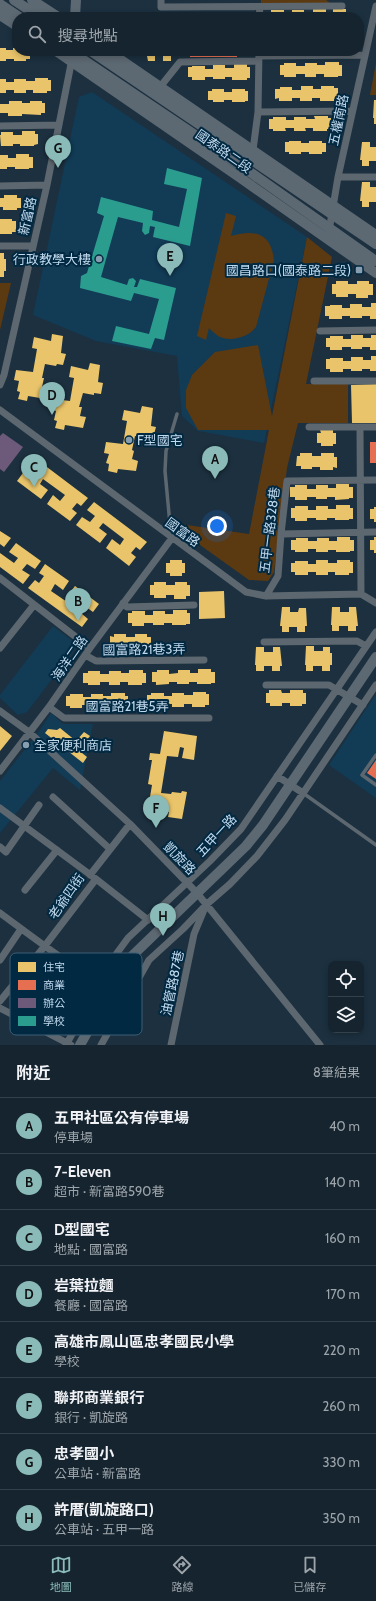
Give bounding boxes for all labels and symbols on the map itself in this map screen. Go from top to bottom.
street label: 五權南路 [325,93,351,147]
street label: 國泰路二段 [193,126,255,176]
pin: G [45,135,71,168]
street label: 新富路 [15,195,39,237]
pin: E [157,243,183,276]
place label: 行政教學大樓 [13,251,91,267]
marker: 行政教學大樓 [94,254,104,264]
place label: 國昌路口(國泰路二段) [226,262,351,278]
marker: 國昌路口(國泰路二段) [354,265,364,275]
pin: D [39,382,65,415]
place label: F型國宅 [137,432,183,448]
marker: F型國宅 [124,435,134,445]
pin: A [202,446,228,479]
pin: C [21,454,47,487]
street label: 五甲一路328巷 [256,486,282,574]
street label: 國富路 [163,514,203,550]
your location [207,516,227,536]
pin: B [65,588,91,621]
street label: 海洋二路 [48,632,90,684]
street label: 國富路21巷3弄 [102,640,186,658]
street label: 國富路21巷5弄 [85,698,169,714]
place label: 全家便利商店 [34,737,112,753]
marker: 全家便利商店 [21,740,31,750]
pin: F [143,795,169,828]
street label: 五甲一路 [192,811,240,859]
street label: 凱旋路 [161,838,199,878]
street label: 老爺四街 [45,870,87,922]
pin: H [150,903,176,936]
street label: 油管路87巷 [157,949,187,1017]
legend [10,953,142,1035]
text: 住宅 [43,960,65,974]
text: 商業 [43,978,65,992]
text: 辦公 [43,996,65,1010]
text: 學校 [43,1014,65,1028]

